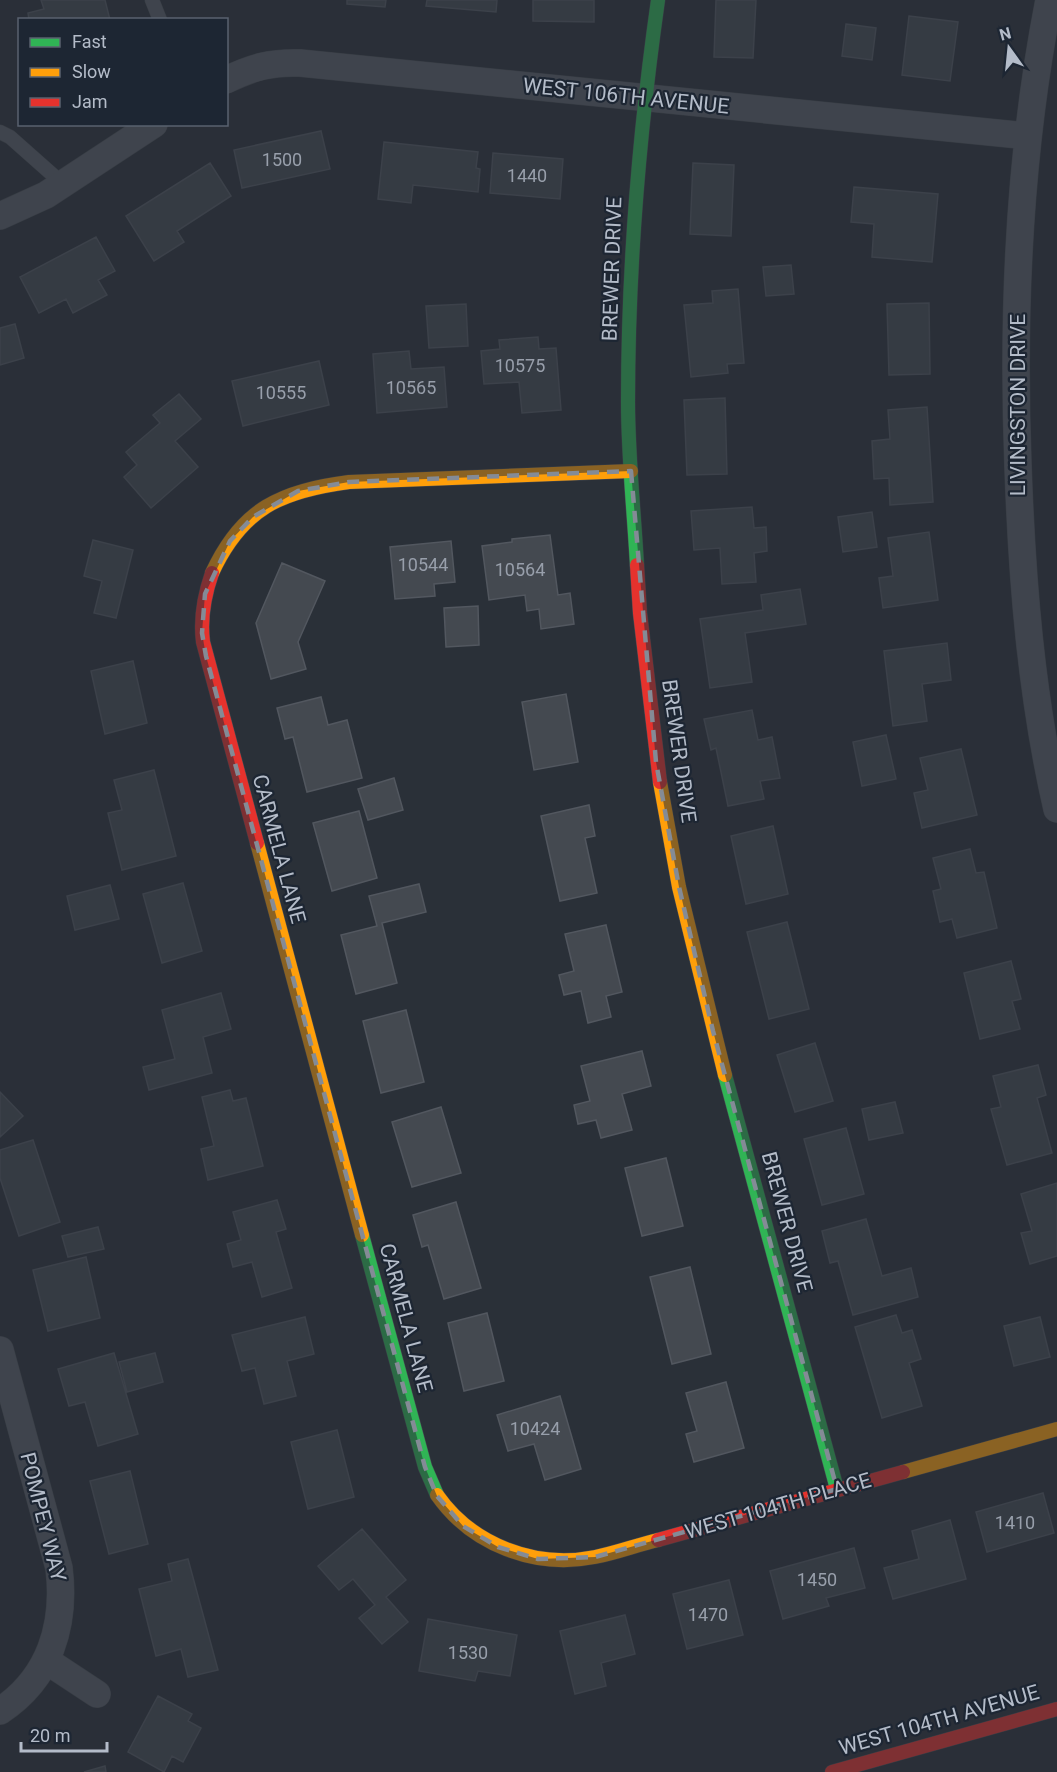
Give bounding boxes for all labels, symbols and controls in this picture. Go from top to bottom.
legend [18,18,228,126]
north arrow [979,18,1039,78]
text: N [997,23,1013,45]
text: Fast [72,31,107,52]
text: Slow [72,61,111,82]
street label: WEST 106TH AVENUE [522,73,730,119]
text: Jam [72,91,108,112]
house number: 1500 [262,149,302,170]
house number: 1440 [507,165,547,186]
street label: BREWER DRIVE [597,196,627,342]
street label: LIVINGSTON DRIVE [1006,314,1030,496]
house number: 10575 [495,355,545,376]
house number: 10565 [386,377,436,398]
house number: 10555 [256,382,306,403]
house number: 10544 [398,554,448,575]
house number: 10564 [495,559,545,580]
street label: BREWER DRIVE [657,678,701,824]
street label: CARMELA LANE [248,772,310,926]
street label: BREWER DRIVE [757,1149,817,1295]
street label: CARMELA LANE [375,1241,437,1395]
house number: 10424 [510,1418,560,1439]
street label: POMPEY WAY [15,1450,71,1585]
street label: WEST 104TH PLACE [682,1468,874,1544]
house number: 1410 [995,1512,1035,1533]
house number: 1450 [797,1569,837,1590]
house number: 1470 [688,1604,728,1625]
house number: 1530 [448,1642,488,1663]
street label: WEST 104TH AVENUE [836,1680,1042,1760]
scale bar [21,1715,106,1753]
text: 20 m [30,1725,70,1746]

